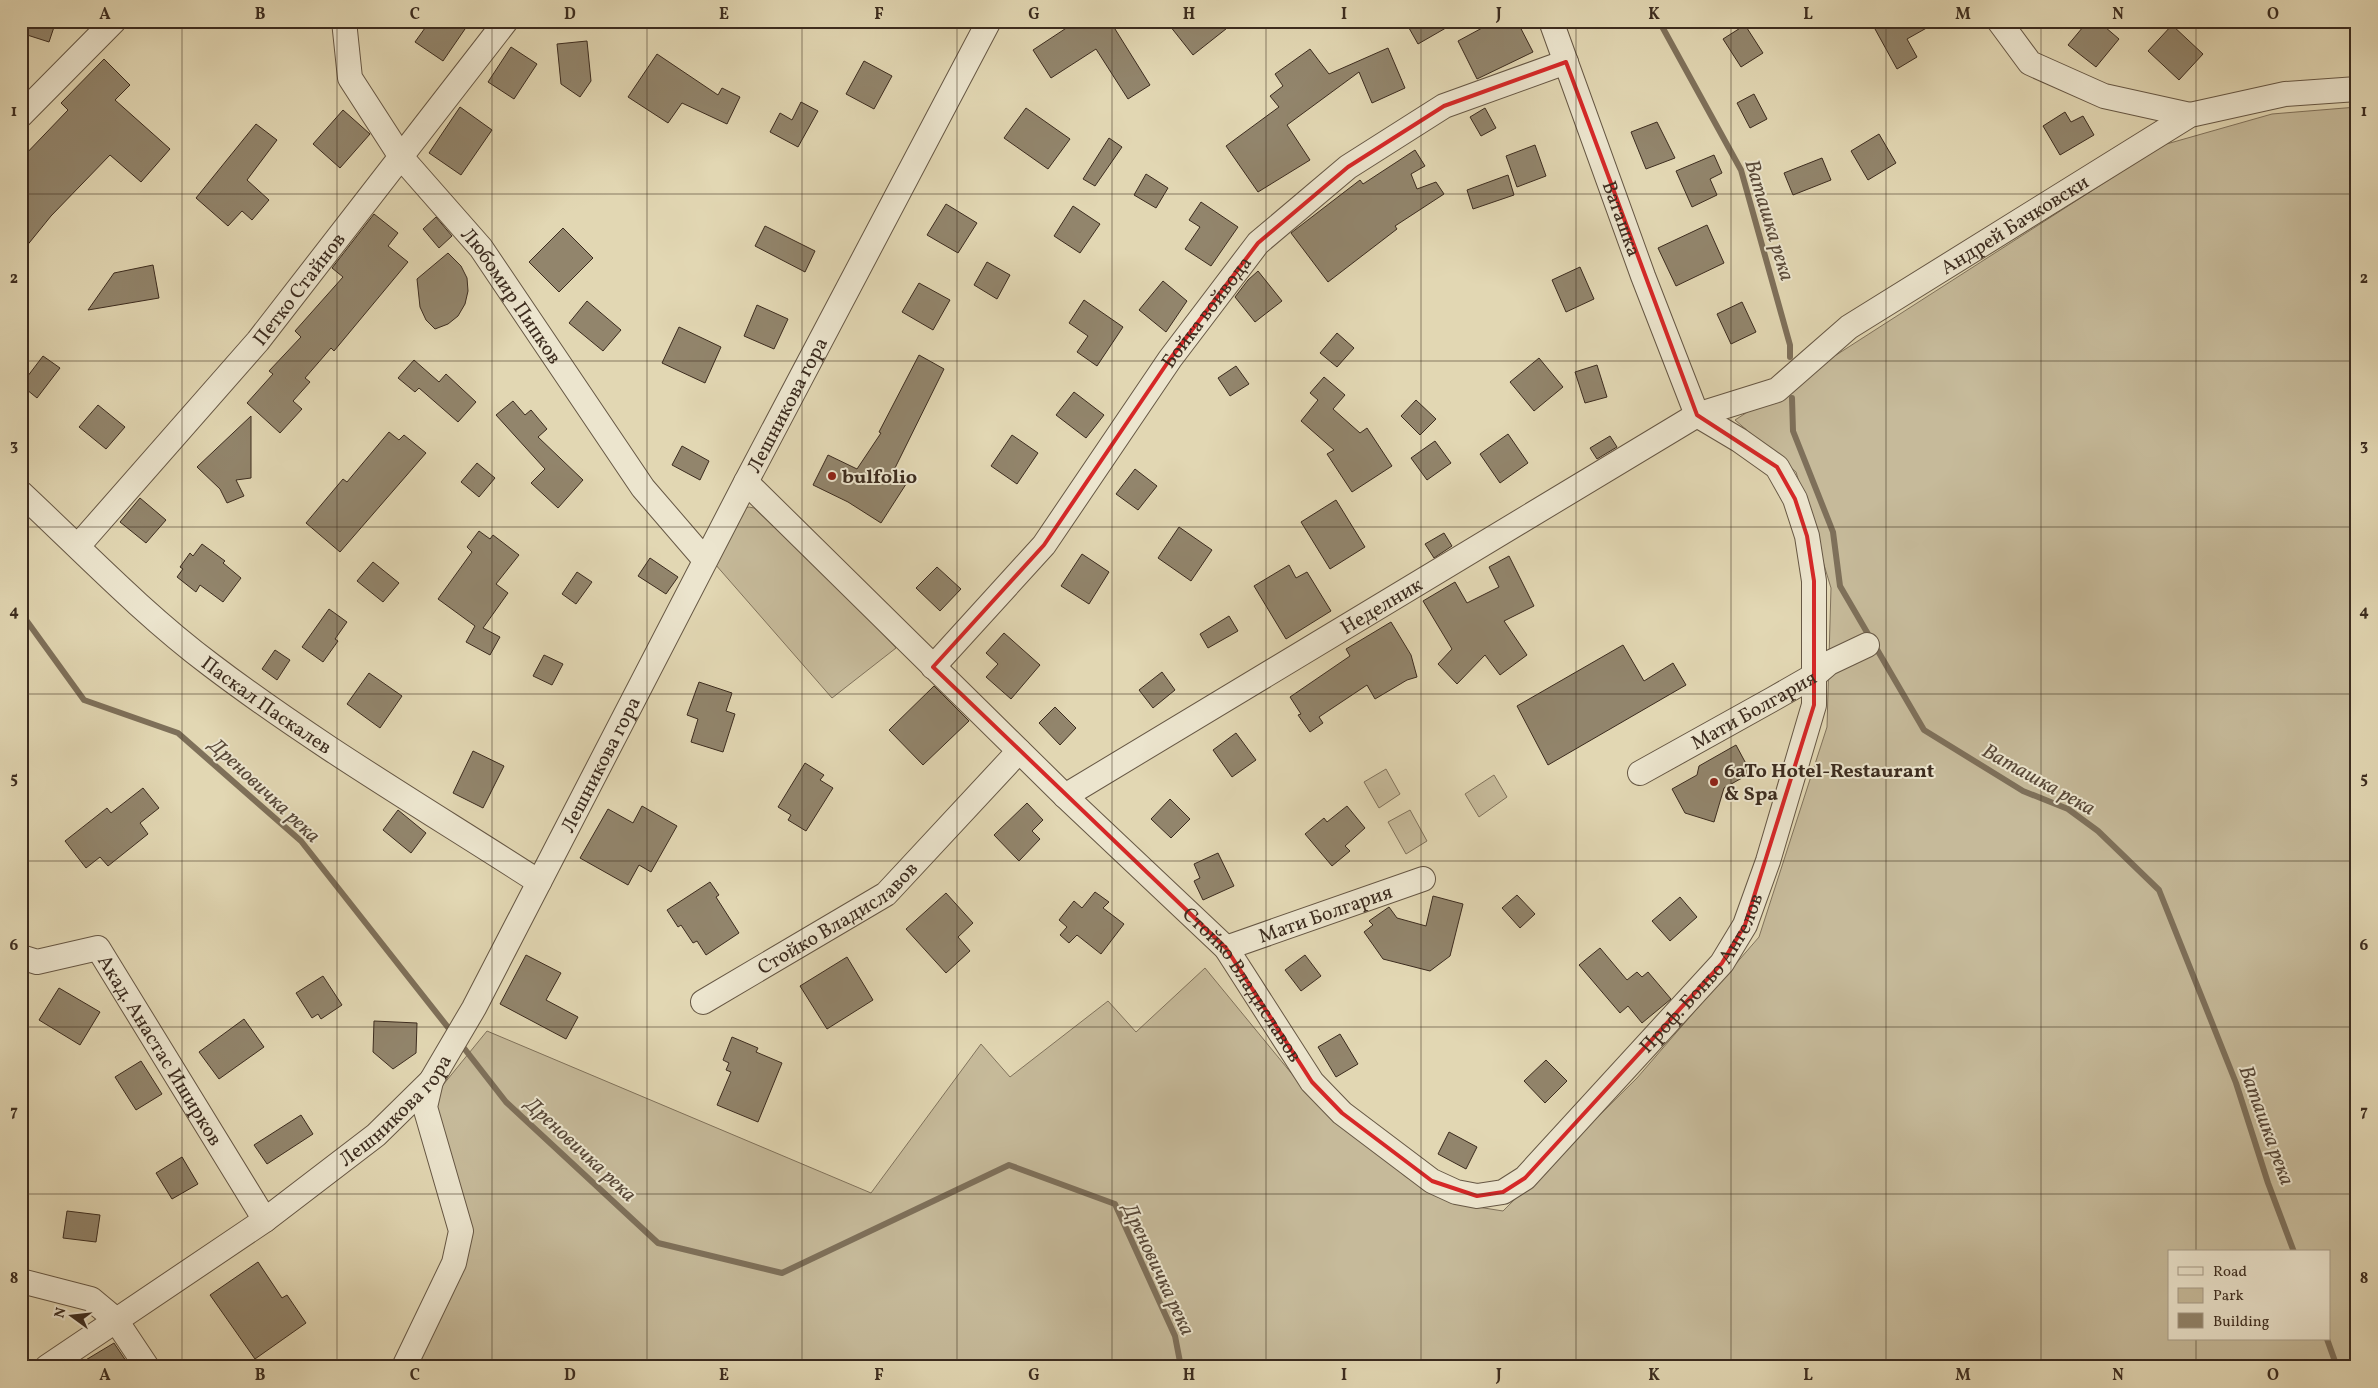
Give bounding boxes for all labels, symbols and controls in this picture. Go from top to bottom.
text: A [99,4,111,26]
text: B [255,4,266,26]
text: C [410,4,420,26]
text: D [564,4,576,26]
text: E [719,4,729,26]
text: F [874,4,884,26]
text: G [1028,4,1040,26]
text: H [1183,4,1195,26]
text: I [1341,4,1347,26]
text: J [1495,4,1502,26]
text: K [1648,4,1660,26]
text: L [1803,4,1813,26]
text: M [1955,4,1971,26]
text: N [2112,4,2124,26]
text: O [2267,4,2279,26]
text: 1 [11,101,17,123]
text: 1 [2361,101,2367,123]
water label: Ваташка река [1736,156,1801,285]
street label: Андрей Бачковски [1936,169,2095,283]
street label: Ваташка [1594,177,1647,261]
street label: Любомир Пипков [453,222,568,370]
street label: Петко Стайнов [247,227,353,353]
street label: Бойка войвода [1156,251,1259,375]
text: 2 [10,268,18,290]
text: 2 [2360,268,2368,290]
street label: Лешникова гора [741,333,836,478]
text: 3 [10,435,18,457]
text: 3 [2360,435,2368,457]
place label: bulfolio [842,464,917,492]
marker: bulfolio [826,470,838,482]
street label: Неделник [1336,571,1429,643]
text: 4 [9,601,19,623]
text: 4 [2359,601,2369,623]
street label: Паскал Паскалев [195,650,337,762]
street label: Мати Болгария [1687,665,1822,758]
street label: Лешникова гора [555,692,649,838]
water label: Дреновичка река [200,730,326,850]
water label: Ваташка река [1976,737,2100,823]
place label: 6aTo Hotel-Restaurant & Spa [1724,758,1935,809]
text: 5 [10,768,18,790]
text: 5 [2360,768,2368,790]
marker: 6aTo Hotel-Restaurant & Spa [1708,776,1720,788]
street label: Стойко Владиславов [753,856,925,983]
street label: Мати Болгария [1255,879,1396,952]
street label: Проф. Боньо Ангелов [1634,890,1771,1060]
street label: Стойко Владиславов [1175,902,1308,1068]
text: 6 [10,935,19,957]
text: 6 [2360,935,2369,957]
street label: Акад. Анастас Иширков [90,950,228,1152]
street label: Лешникова гора [334,1050,460,1174]
water label: Ваташка река [2231,1062,2301,1189]
water label: Дреновичка река [516,1089,642,1209]
text: 7 [10,1101,18,1123]
text: 7 [2360,1101,2368,1123]
water label: Дреновичка река [1113,1197,1201,1341]
legend [2168,1250,2330,1340]
text: Road [2213,1262,2247,1283]
text: 8 [10,1268,18,1290]
text: 8 [2360,1268,2368,1290]
text: Park [2213,1286,2244,1307]
north arrow [48,1290,98,1340]
text: N [50,1306,71,1320]
text: Building [2213,1312,2270,1333]
text: A [99,1365,111,1387]
text: B [255,1365,266,1387]
text: C [410,1365,420,1387]
text: D [564,1365,576,1387]
text: E [719,1365,729,1387]
text: F [874,1365,884,1387]
text: G [1028,1365,1040,1387]
text: H [1183,1365,1195,1387]
text: I [1341,1365,1347,1387]
text: J [1495,1365,1502,1387]
text: K [1648,1365,1660,1387]
text: L [1803,1365,1813,1387]
text: M [1955,1365,1971,1387]
text: N [2112,1365,2124,1387]
text: O [2267,1365,2279,1387]

